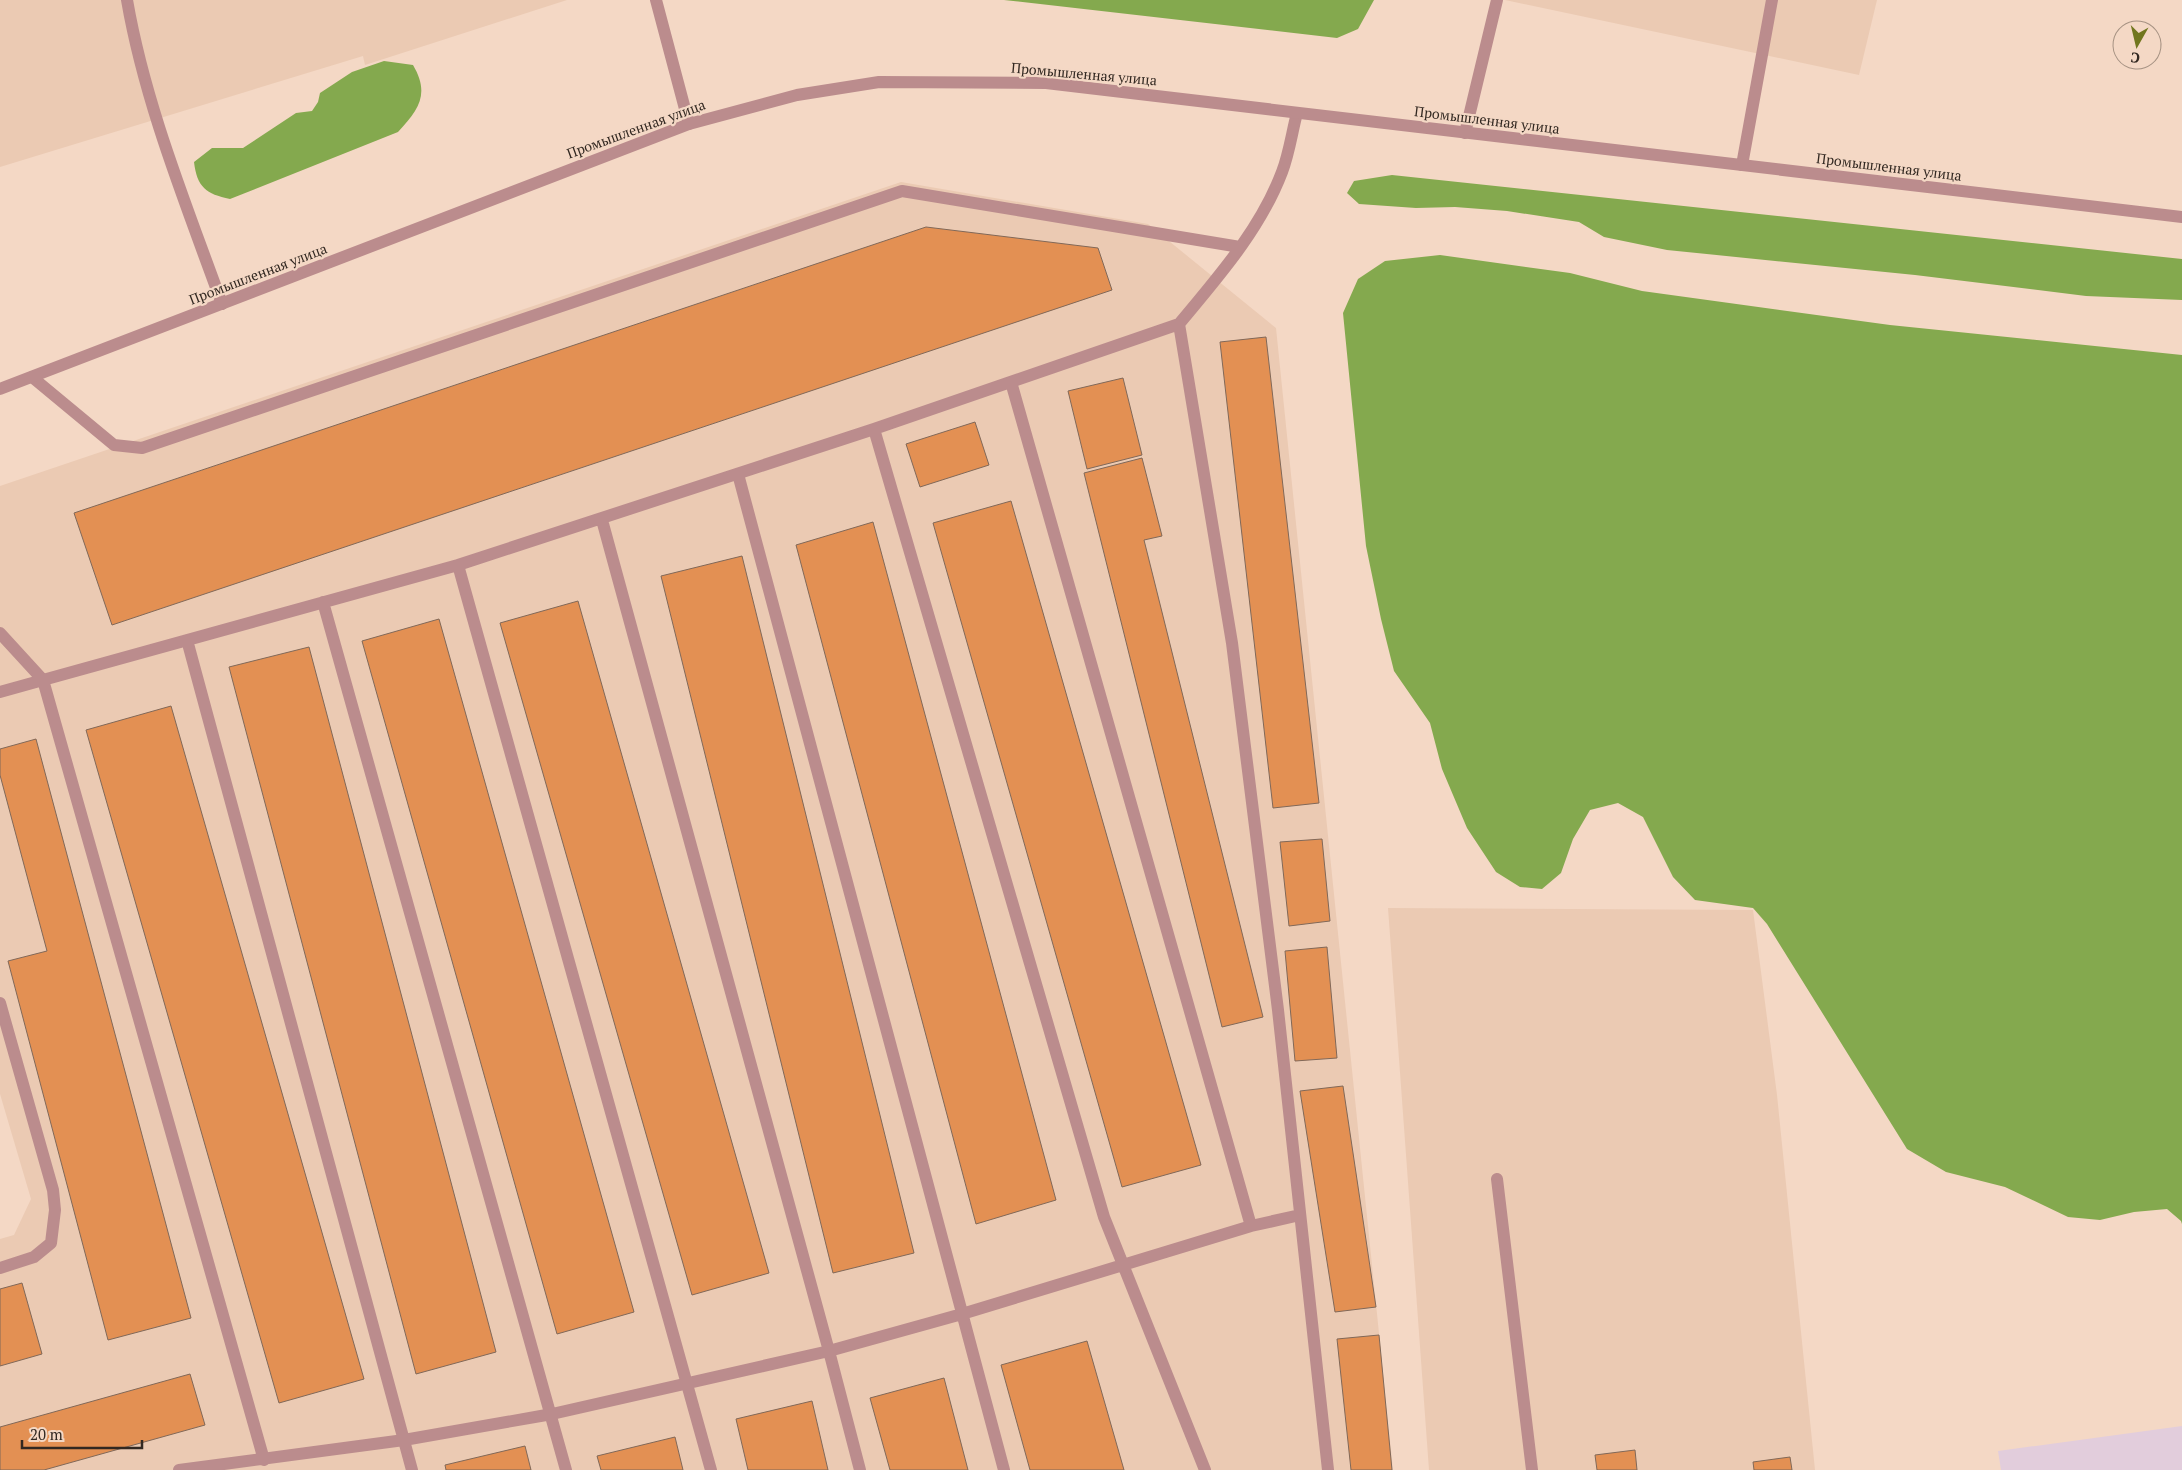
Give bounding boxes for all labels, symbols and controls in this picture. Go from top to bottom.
north arrow [2112,20,2162,70]
text: С [2129,48,2141,68]
street label: Промышленная улица [1010,58,1158,89]
street label: Промышленная улица [564,95,708,162]
street label: Промышленная улица [1413,101,1561,138]
street label: Промышленная улица [1815,148,1963,185]
street label: Промышленная улица [186,238,330,309]
scale bar [22,1418,142,1450]
text: 20 m [30,1424,63,1444]

